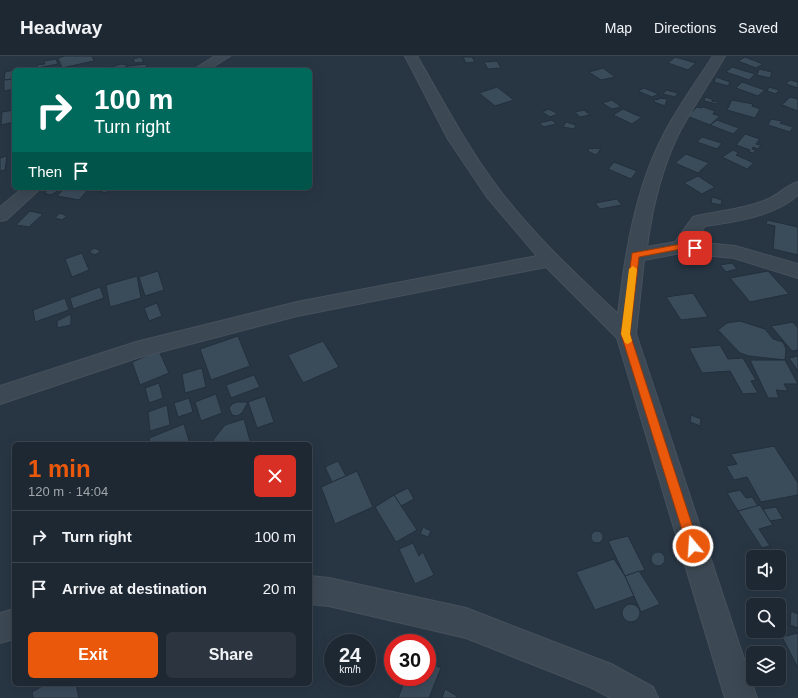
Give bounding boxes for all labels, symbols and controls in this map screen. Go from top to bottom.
text: Headway [20,17,102,38]
text: Map [605,20,632,36]
text: Directions [654,20,716,36]
text: Saved [738,20,778,36]
icon: right [28,84,80,136]
text: 100 m [94,84,173,115]
text: Turn right [94,117,170,137]
icon: arrive [70,160,92,182]
text: Then [28,163,62,180]
pin [678,231,712,265]
icon: arrive [684,237,706,259]
text: 1 min [28,455,91,482]
button: close [254,455,296,497]
text: 120 m · 14:04 [28,484,108,499]
position arrow [672,525,714,567]
icon: right [28,526,50,548]
text: Turn right [62,528,132,545]
text: 100 m [254,528,296,545]
map controls [746,550,786,686]
button: sound [746,550,786,590]
icon: arrive [28,578,50,600]
text: Arrive at destination [62,580,207,597]
text: 20 m [263,580,296,597]
button: search [746,598,786,638]
button: Exit [28,632,158,678]
button: Share [166,632,296,678]
speed limit sign: 30 [384,634,436,686]
text: 24 [339,644,361,666]
button: layers [746,646,786,686]
text: km/h [339,664,361,675]

